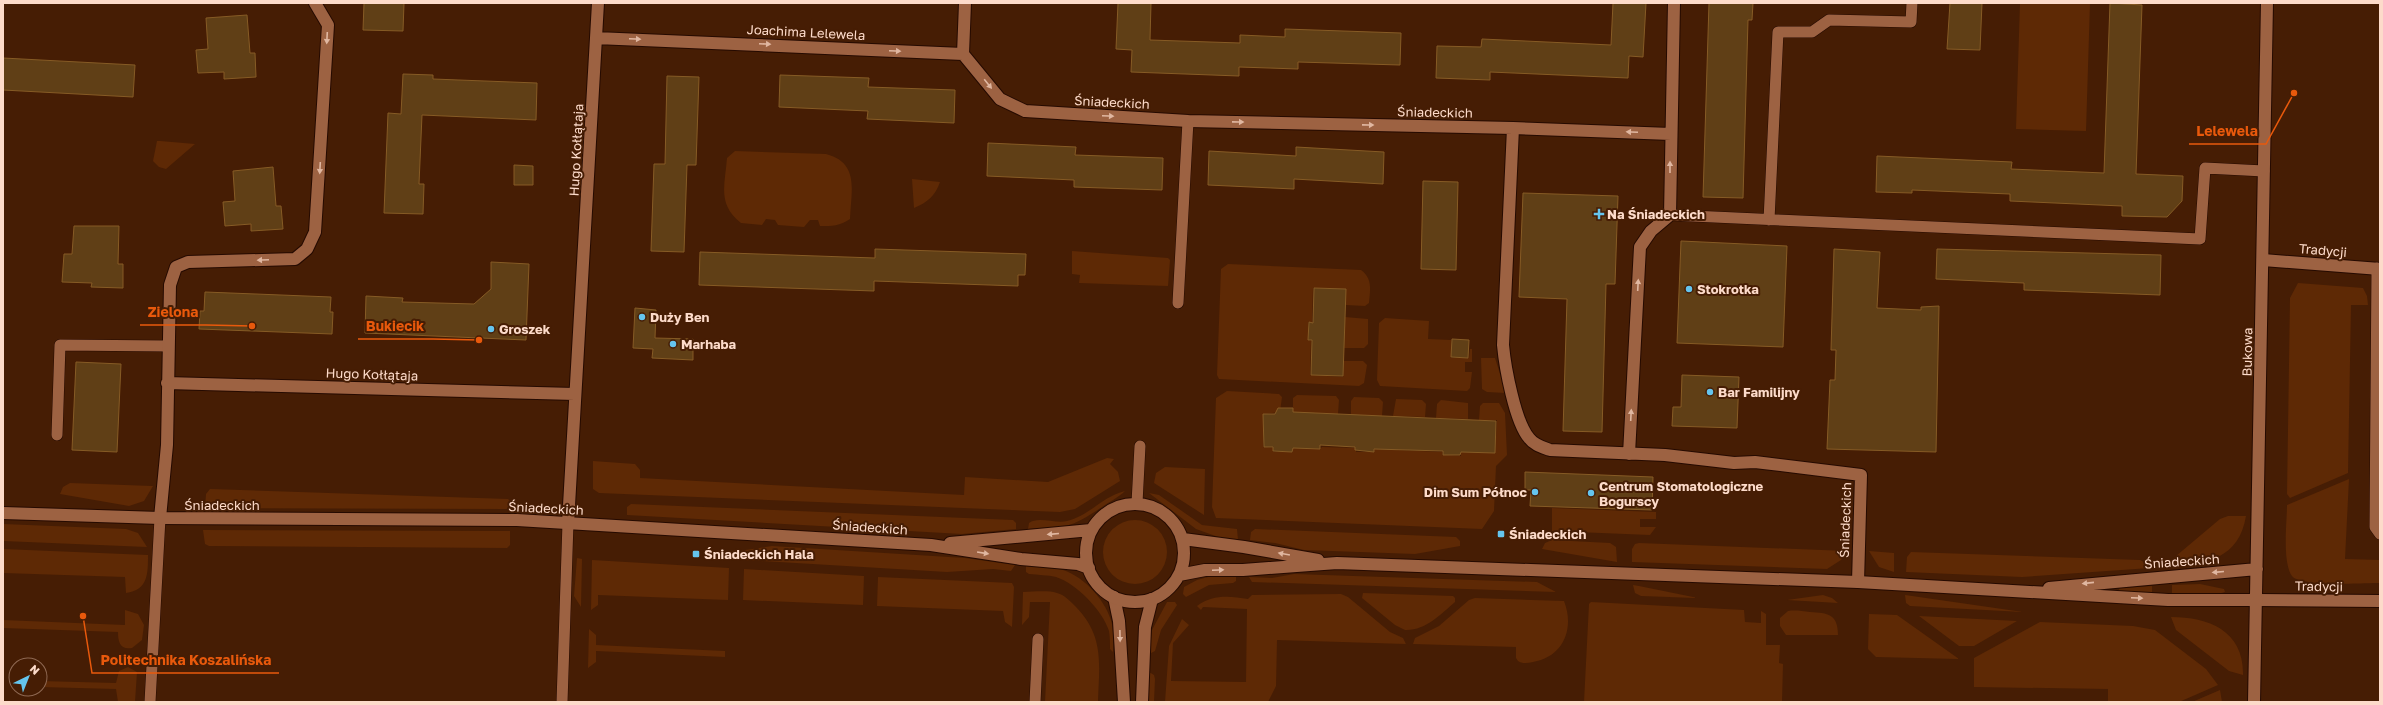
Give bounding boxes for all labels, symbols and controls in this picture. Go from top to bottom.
street label: Joachima Lelewela [746,21,866,43]
one-way arrow [324,32,331,44]
one-way arrow [629,36,642,42]
one-way arrow [759,41,771,48]
one-way arrow [889,47,901,54]
one-way arrow [984,78,992,89]
street label: Śniadeckich [1074,92,1150,112]
street label: Hugo Kołłątaja [566,103,586,197]
street label: Śniadeckich [1397,103,1473,121]
one-way arrow [1102,112,1114,119]
callout: Lelewela [2189,118,2266,144]
one-way arrow [1232,119,1245,125]
one-way arrow [1362,121,1374,128]
text: Lelewela [2196,122,2258,139]
one-way arrow [1625,129,1638,135]
one-way arrow [1667,160,1673,173]
one-way arrow [317,162,323,175]
place label: Na Śniadeckich [1607,206,1705,222]
marker: Na Śniadeckich [1594,209,1604,219]
street label: Tradycji [2298,240,2348,260]
one-way arrow [257,256,269,263]
one-way arrow [1635,279,1642,291]
place label: Stokrotka [1697,281,1759,297]
marker: Stokrotka [1684,284,1694,294]
callout: Zielona [140,299,206,325]
text: Zielona [148,303,198,320]
place label: Duży Ben [650,309,710,325]
marker: Duży Ben [637,312,647,322]
callout: Bukiecik [358,313,433,339]
text: Bukiecik [366,317,424,334]
place label: Groszek [499,321,551,337]
marker: Groszek [486,324,496,334]
street label: Bukowa [2239,327,2255,377]
place label: Marhaba [681,336,737,352]
marker: Marhaba [668,339,678,349]
street label: Hugo Kołłątaja [325,364,419,384]
place label: Bar Familijny [1718,384,1800,400]
marker: Bar Familijny [1705,387,1715,397]
one-way arrow [1628,409,1635,421]
place label: Centrum Stomatologiczne Bogurscy [1599,478,1764,509]
street label: Śniadeckich [1836,482,1854,558]
place label: Dim Sum Północ [1424,484,1528,500]
marker: Dim Sum Północ [1530,487,1540,497]
marker: Centrum Stomatologiczne Bogurscy [1586,488,1596,498]
street label: Śniadeckich [184,497,260,513]
street label: Śniadeckich [508,498,584,518]
street label: Śniadeckich [832,516,908,538]
place label: Śniadeckich [1509,526,1586,542]
marker: Śniadeckich [1496,529,1506,539]
one-way arrow [1047,530,1059,537]
place label: Śniadeckich Hala [704,546,814,562]
marker: Śniadeckich Hala [691,549,701,559]
one-way arrow [977,550,989,556]
street label: Śniadeckich [2144,550,2220,572]
one-way arrow [1278,551,1290,557]
one-way arrow [1212,567,1225,573]
one-way arrow [2212,569,2224,576]
street label: Tradycji [2295,578,2343,594]
one-way arrow [2082,580,2094,587]
one-way arrow [2131,595,2143,602]
one-way arrow [1117,630,1123,643]
callout: Politechnika Koszalińska [92,647,279,673]
text: Politechnika Koszalińska [101,651,271,668]
north arrow [8,657,48,697]
text: N [28,662,43,677]

